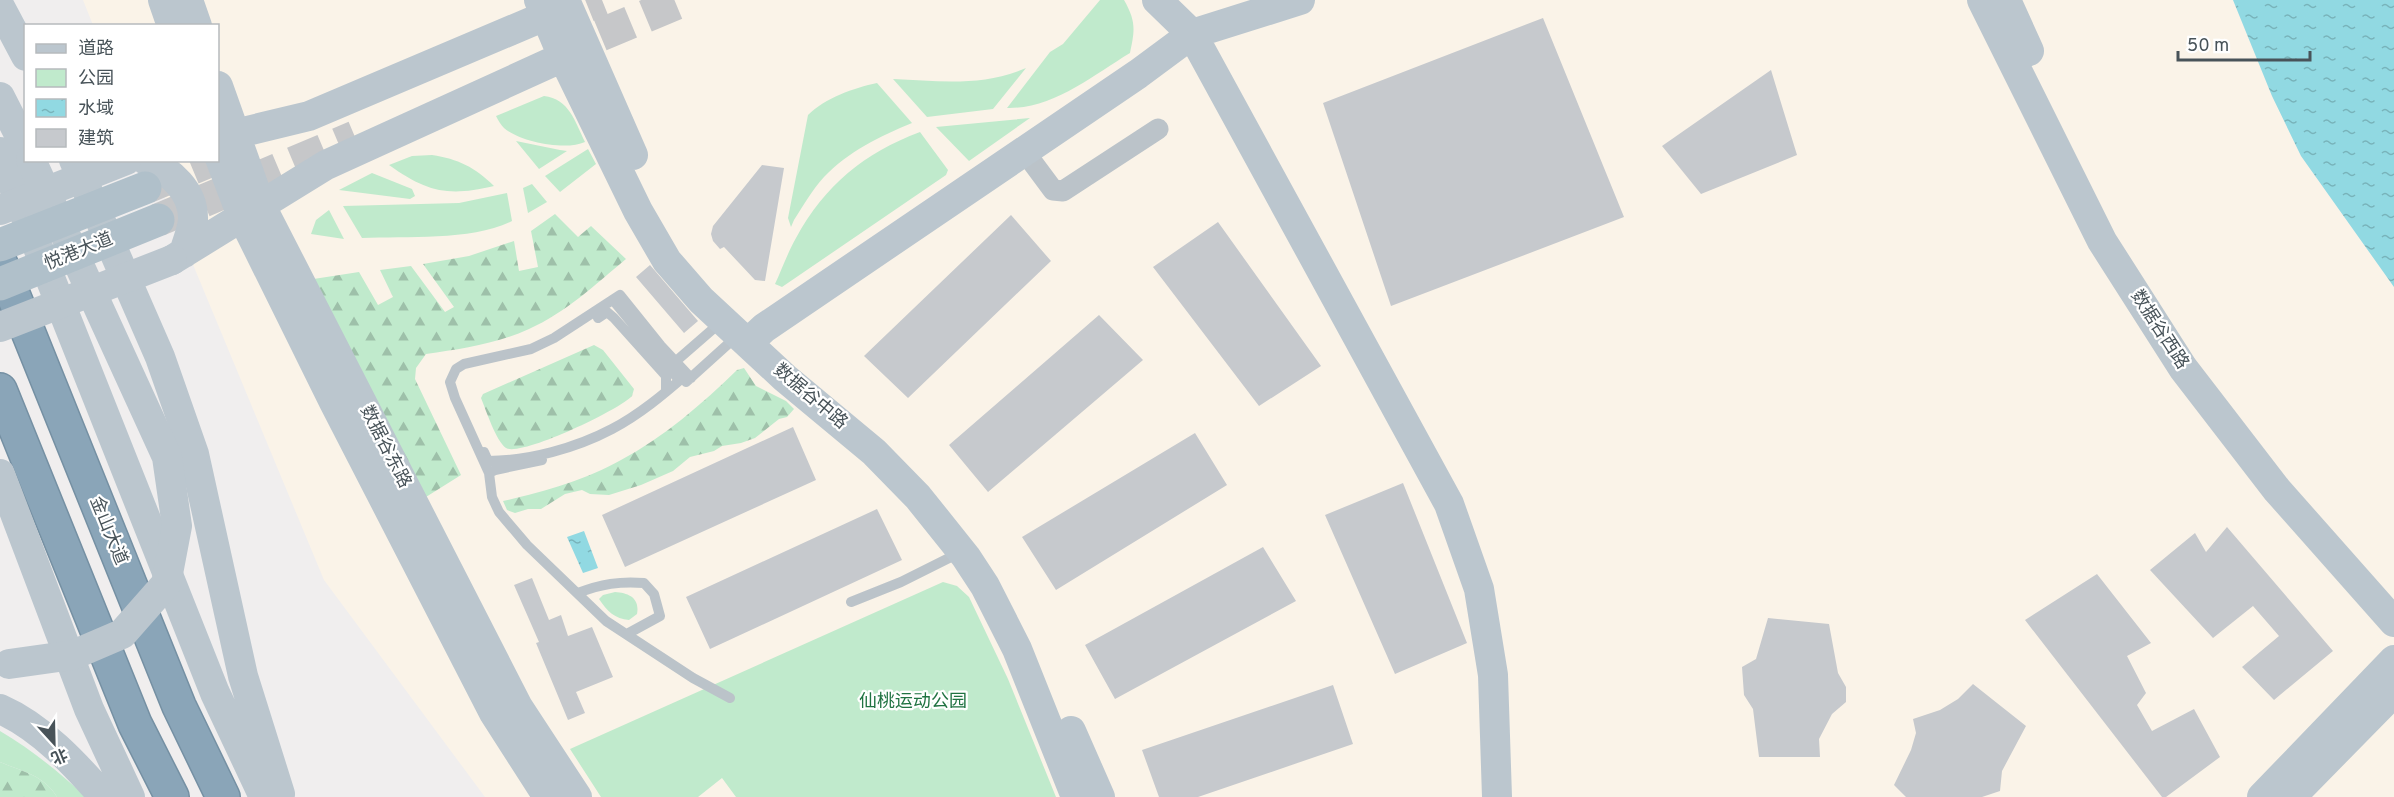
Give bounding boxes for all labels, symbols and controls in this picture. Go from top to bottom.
legend [24,24,219,162]
scale bar [2178,24,2310,62]
text: 50 m [2187,35,2229,58]
text: 道路 [78,38,114,61]
text: 公园 [78,68,114,91]
text: 水域 [78,98,114,121]
text: 建筑 [78,128,114,151]
street label: 悦港大道 [41,228,117,276]
street label: 数据谷西路 [2125,286,2193,374]
street label: 数据谷中路 [768,359,852,435]
street label: 数据谷东路 [354,402,416,492]
street label: 金山大道 [84,493,132,569]
park label: 仙桃运动公园 [859,691,967,714]
north arrow [24,713,84,773]
text: 北 [48,743,70,767]

